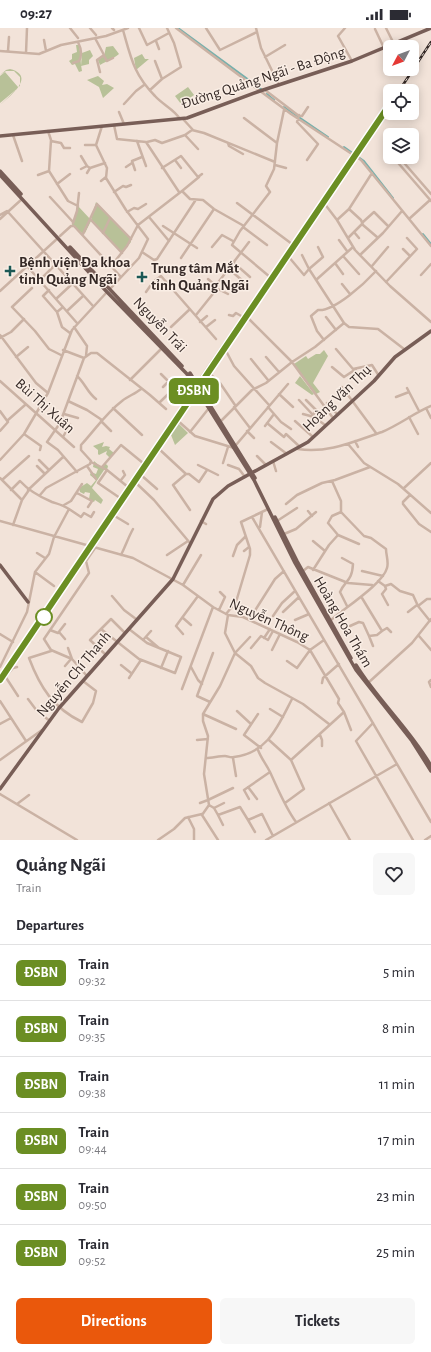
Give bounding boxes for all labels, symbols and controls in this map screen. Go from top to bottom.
text: 09:27 [20,6,52,21]
north arrow [383,40,419,76]
map controls [383,40,419,164]
street label: Đường Quảng Ngãi - Ba Động [179,44,347,112]
button: locate [383,84,419,120]
button: layers [383,128,419,164]
place label: Bệnh viện Đa khoa tỉnh Quảng Ngãi [19,255,130,287]
place label: Trung tâm Mắt tỉnh Quảng Ngãi [151,260,249,293]
marker: Bệnh viện Đa khoa tỉnh Quảng Ngãi [4,265,16,277]
marker: Trung tâm Mắt tỉnh Quảng Ngãi [136,271,148,283]
street label: Nguyễn Trãi [130,294,190,355]
street label: Hoàng Văn Thụ [300,361,374,434]
street label: Bùi Thị Xuân [13,376,77,436]
line badge: ĐSBN [166,378,222,404]
text: ĐSBN [177,384,211,398]
street label: Hoàng Hoa Thám [311,574,375,670]
street label: Nguyễn Thông [227,595,312,644]
unlabelled marker [35,608,53,626]
street label: Nguyễn Chí Thanh [33,628,114,720]
button: heart [373,853,415,895]
text: Quảng Ngãi [16,856,106,875]
text: Train [16,882,41,895]
text: Departures [16,918,84,933]
text: Train [78,957,109,972]
text: 5 min [383,965,415,980]
text: ĐSBN [24,966,58,980]
text: 09:32 [78,975,106,988]
text: Train [78,1013,109,1028]
text: 8 min [382,1021,415,1036]
text: ĐSBN [24,1022,58,1036]
text: 09:35 [78,1031,105,1044]
text: Train [78,1069,109,1084]
text: 11 min [379,1077,415,1092]
text: ĐSBN [24,1078,58,1092]
text: 09:38 [78,1087,106,1100]
text: Train [78,1125,109,1140]
text: 17 min [378,1133,415,1148]
text: ĐSBN [24,1134,58,1148]
text: 09:44 [78,1143,107,1156]
text: Train [78,1181,109,1196]
text: 23 min [376,1189,415,1204]
text: ĐSBN [24,1190,58,1204]
text: 09:50 [78,1199,107,1212]
text: Train [78,1237,109,1252]
text: 25 min [376,1245,415,1260]
text: ĐSBN [24,1246,58,1260]
text: 09:52 [78,1255,106,1268]
button: Directions [16,1298,212,1344]
button: Tickets [220,1298,415,1344]

